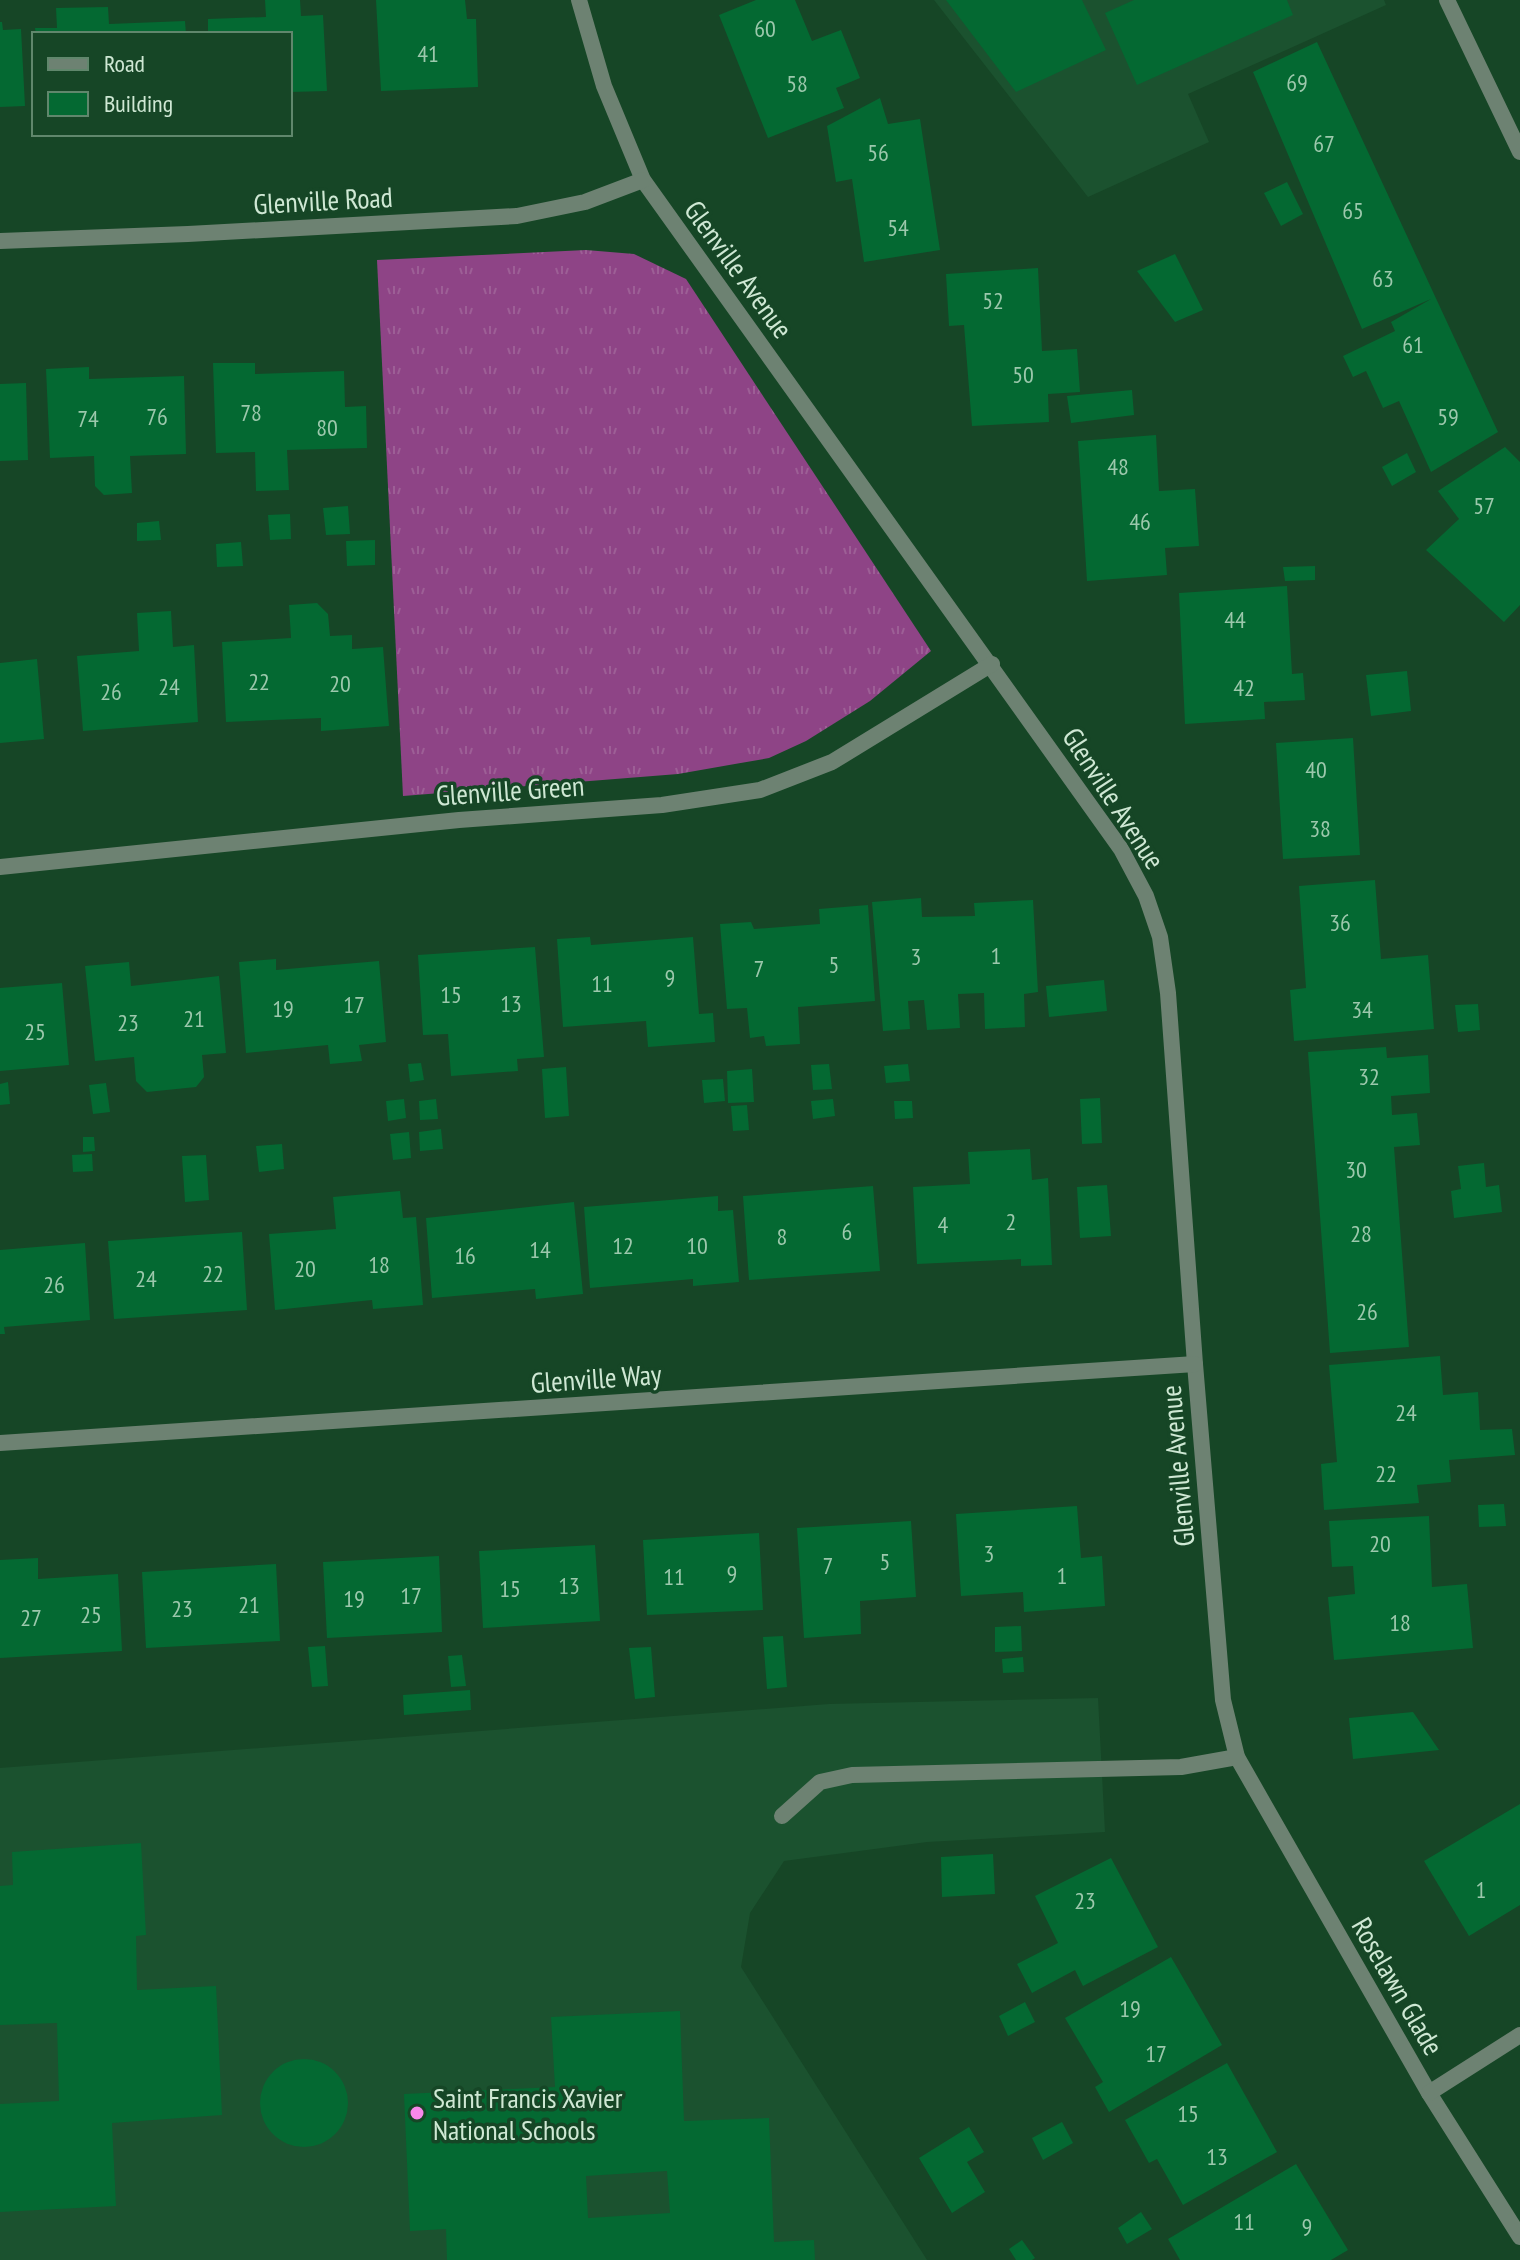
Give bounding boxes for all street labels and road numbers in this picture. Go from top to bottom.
street label: Glenville Road [252,178,394,222]
street label: Glenville Avenue [677,193,801,345]
street label: Glenville Avenue [1054,720,1174,876]
street label: Glenville Green [435,766,585,814]
street label: Glenville Way [529,1355,663,1401]
street label: Glenville Avenue [1152,1384,1202,1548]
street label: Roselawn Glade [1344,1910,1452,2062]

